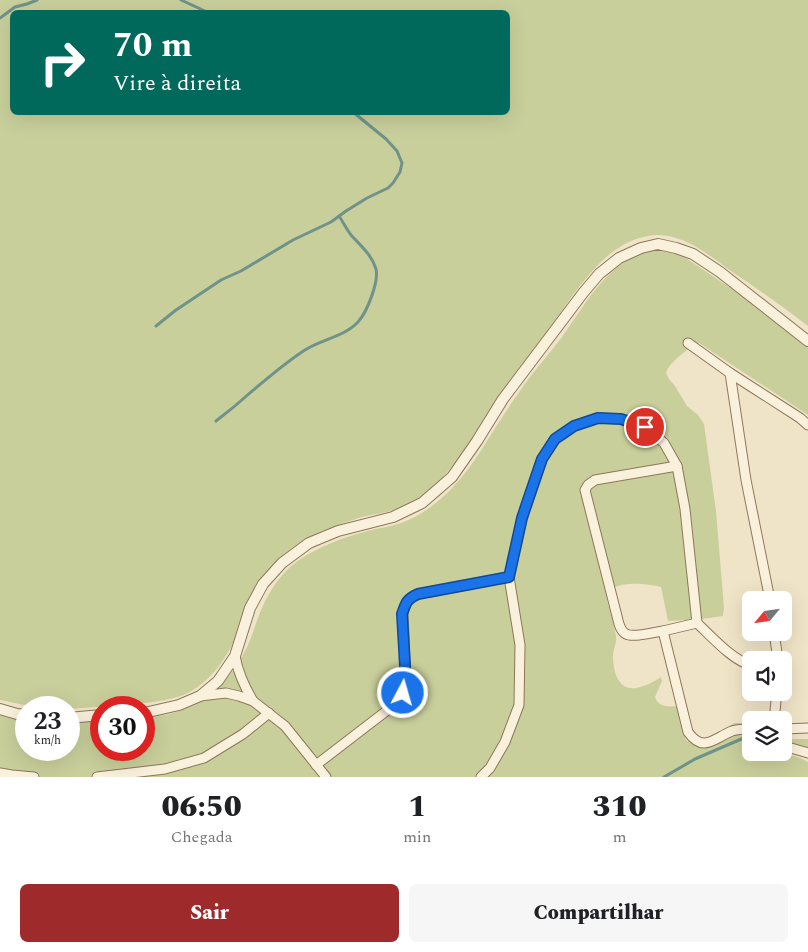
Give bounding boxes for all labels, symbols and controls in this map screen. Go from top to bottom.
text: 70 m [113,19,193,72]
icon: right [30,30,95,95]
text: Vire à direita [113,67,241,100]
pin [624,406,666,448]
icon: arrive [631,413,659,441]
north arrow [742,591,792,641]
map controls [742,591,792,761]
button: sound [742,651,792,701]
position arrow [376,666,428,718]
speed limit sign: 30 [90,696,155,761]
text: 23 [33,703,62,741]
button: layers [742,711,792,761]
text: km/h [34,731,61,750]
text: 06:50 [161,784,242,830]
text: 1 [408,784,426,830]
text: 310 [593,784,647,830]
text: Chegada [171,825,233,849]
text: min [403,825,431,849]
text: m [613,825,626,849]
button: Sair [20,884,399,942]
button: Compartilhar [409,884,788,942]

